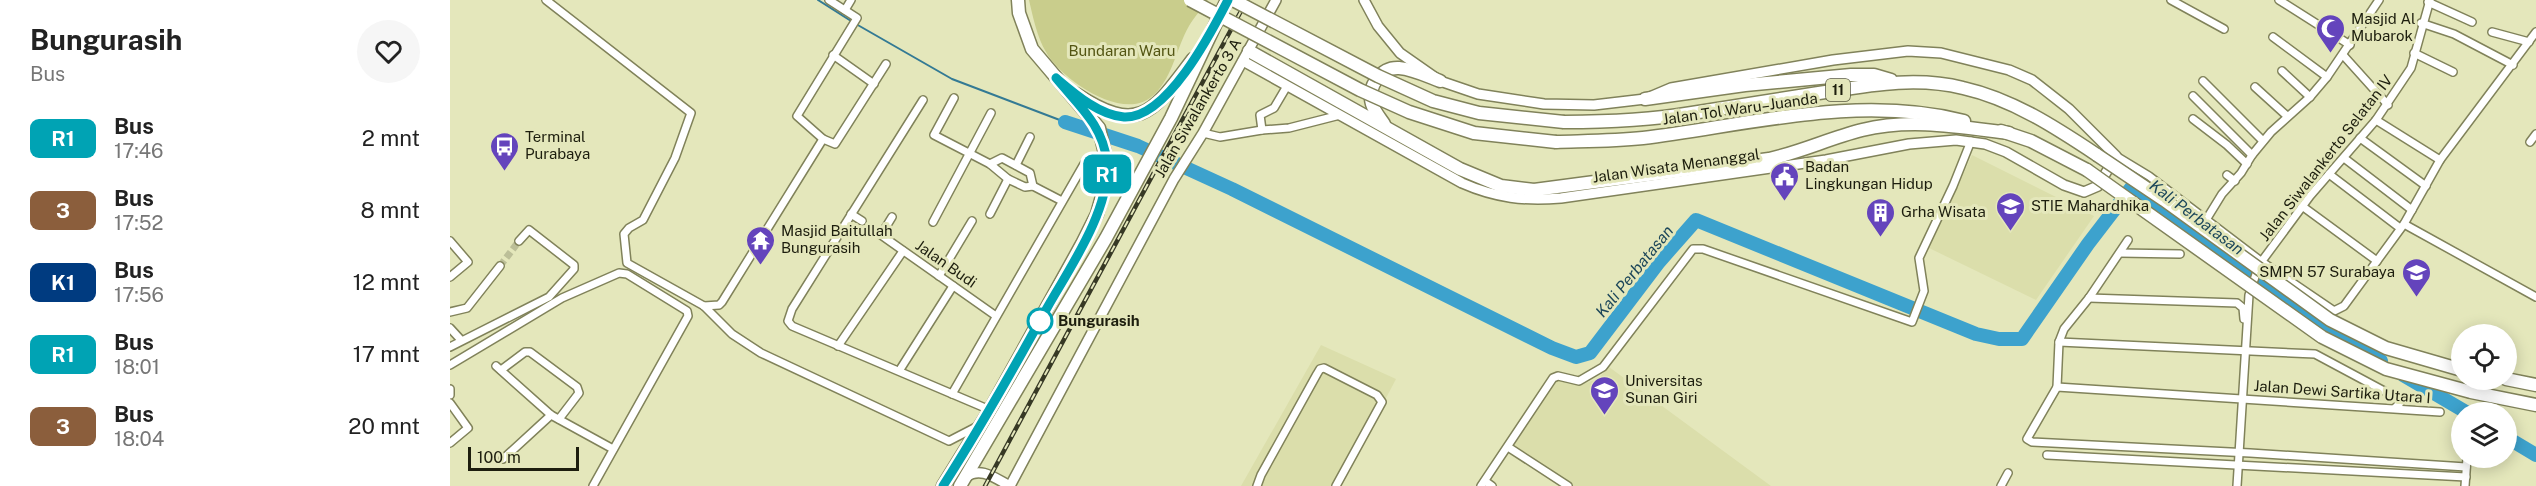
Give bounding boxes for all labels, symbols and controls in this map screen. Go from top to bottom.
place label: Masjid Al Mubarok [2351,10,2416,44]
mosque icon: Masjid Al Mubarok [2314,12,2346,54]
button: heart [357,20,420,83]
text: Bungurasih [30,23,182,56]
street label: Jalan Siwalankerto 3 A [1151,35,1245,180]
park label: Bundaran Waru [1068,42,1176,59]
text: Bus [30,62,65,86]
street label: Jalan Siwalankerto Selatan IV [2256,71,2396,244]
road number: 11 [1826,79,1850,101]
street label: Jalan Tol Waru–Juanda [1661,89,1819,128]
text: Bus [114,113,154,139]
text: 2 mnt [362,125,420,151]
text: R1 [51,126,75,151]
place label: Terminal Purabaya [525,128,590,162]
bus stop icon: Terminal Purabaya [488,130,520,172]
text: 17:46 [114,139,164,163]
street label: Jalan Wisata Menanggal [1591,145,1761,186]
line badge: R1 [1080,154,1134,194]
place label: Badan Lingkungan Hidup [1805,158,1933,192]
public building icon: Badan Lingkungan Hidup [1768,160,1800,202]
text: R1 [1095,162,1119,187]
water label: Kali Perbatasan [2146,176,2248,259]
text: Bus [114,185,154,211]
school or university icon: STIE Mahardhika [1994,190,2026,232]
building icon: Grha Wisata [1864,196,1896,238]
text: 8 mnt [361,197,420,223]
place label: STIE Mahardhika [2031,197,2149,214]
text: 3 [56,198,70,223]
place label: Grha Wisata [1901,203,1986,220]
text: 17:52 [114,211,163,235]
water label: Kali Perbatasan [1592,221,1677,321]
place label: Masjid Baitullah Bungurasih [781,222,893,256]
temple icon: Masjid Baitullah Bungurasih [744,224,776,266]
street label: Jalan Budi [912,236,980,291]
school or university icon: SMPN 57 Surabaya [2400,256,2432,298]
text: Bus [114,257,154,283]
place label: SMPN 57 Surabaya [2259,263,2395,280]
text: 12 mnt [353,269,420,295]
text: K1 [51,270,75,295]
text: 17:56 [114,283,164,307]
marker: Bungurasih [1027,308,1053,334]
place label: Bungurasih [1058,312,1140,329]
map controls [2451,324,2517,468]
button: locate [2451,324,2517,390]
text: Bus [114,329,154,355]
text: 17 mnt [353,341,420,367]
text: R1 [51,342,75,367]
text: 18:01 [114,355,160,379]
place label: Universitas Sunan Giri [1625,372,1703,406]
school or university icon: Universitas Sunan Giri [1588,374,1620,416]
street label: Jalan Dewi Sartika Utara I [2253,377,2431,406]
text: Bus [114,401,154,427]
button: layers [2451,402,2517,468]
text: 20 mnt [348,413,420,439]
text: 3 [56,414,70,439]
text: 18:04 [114,427,164,451]
scale bar [468,444,579,472]
text: 100 m [477,448,521,467]

